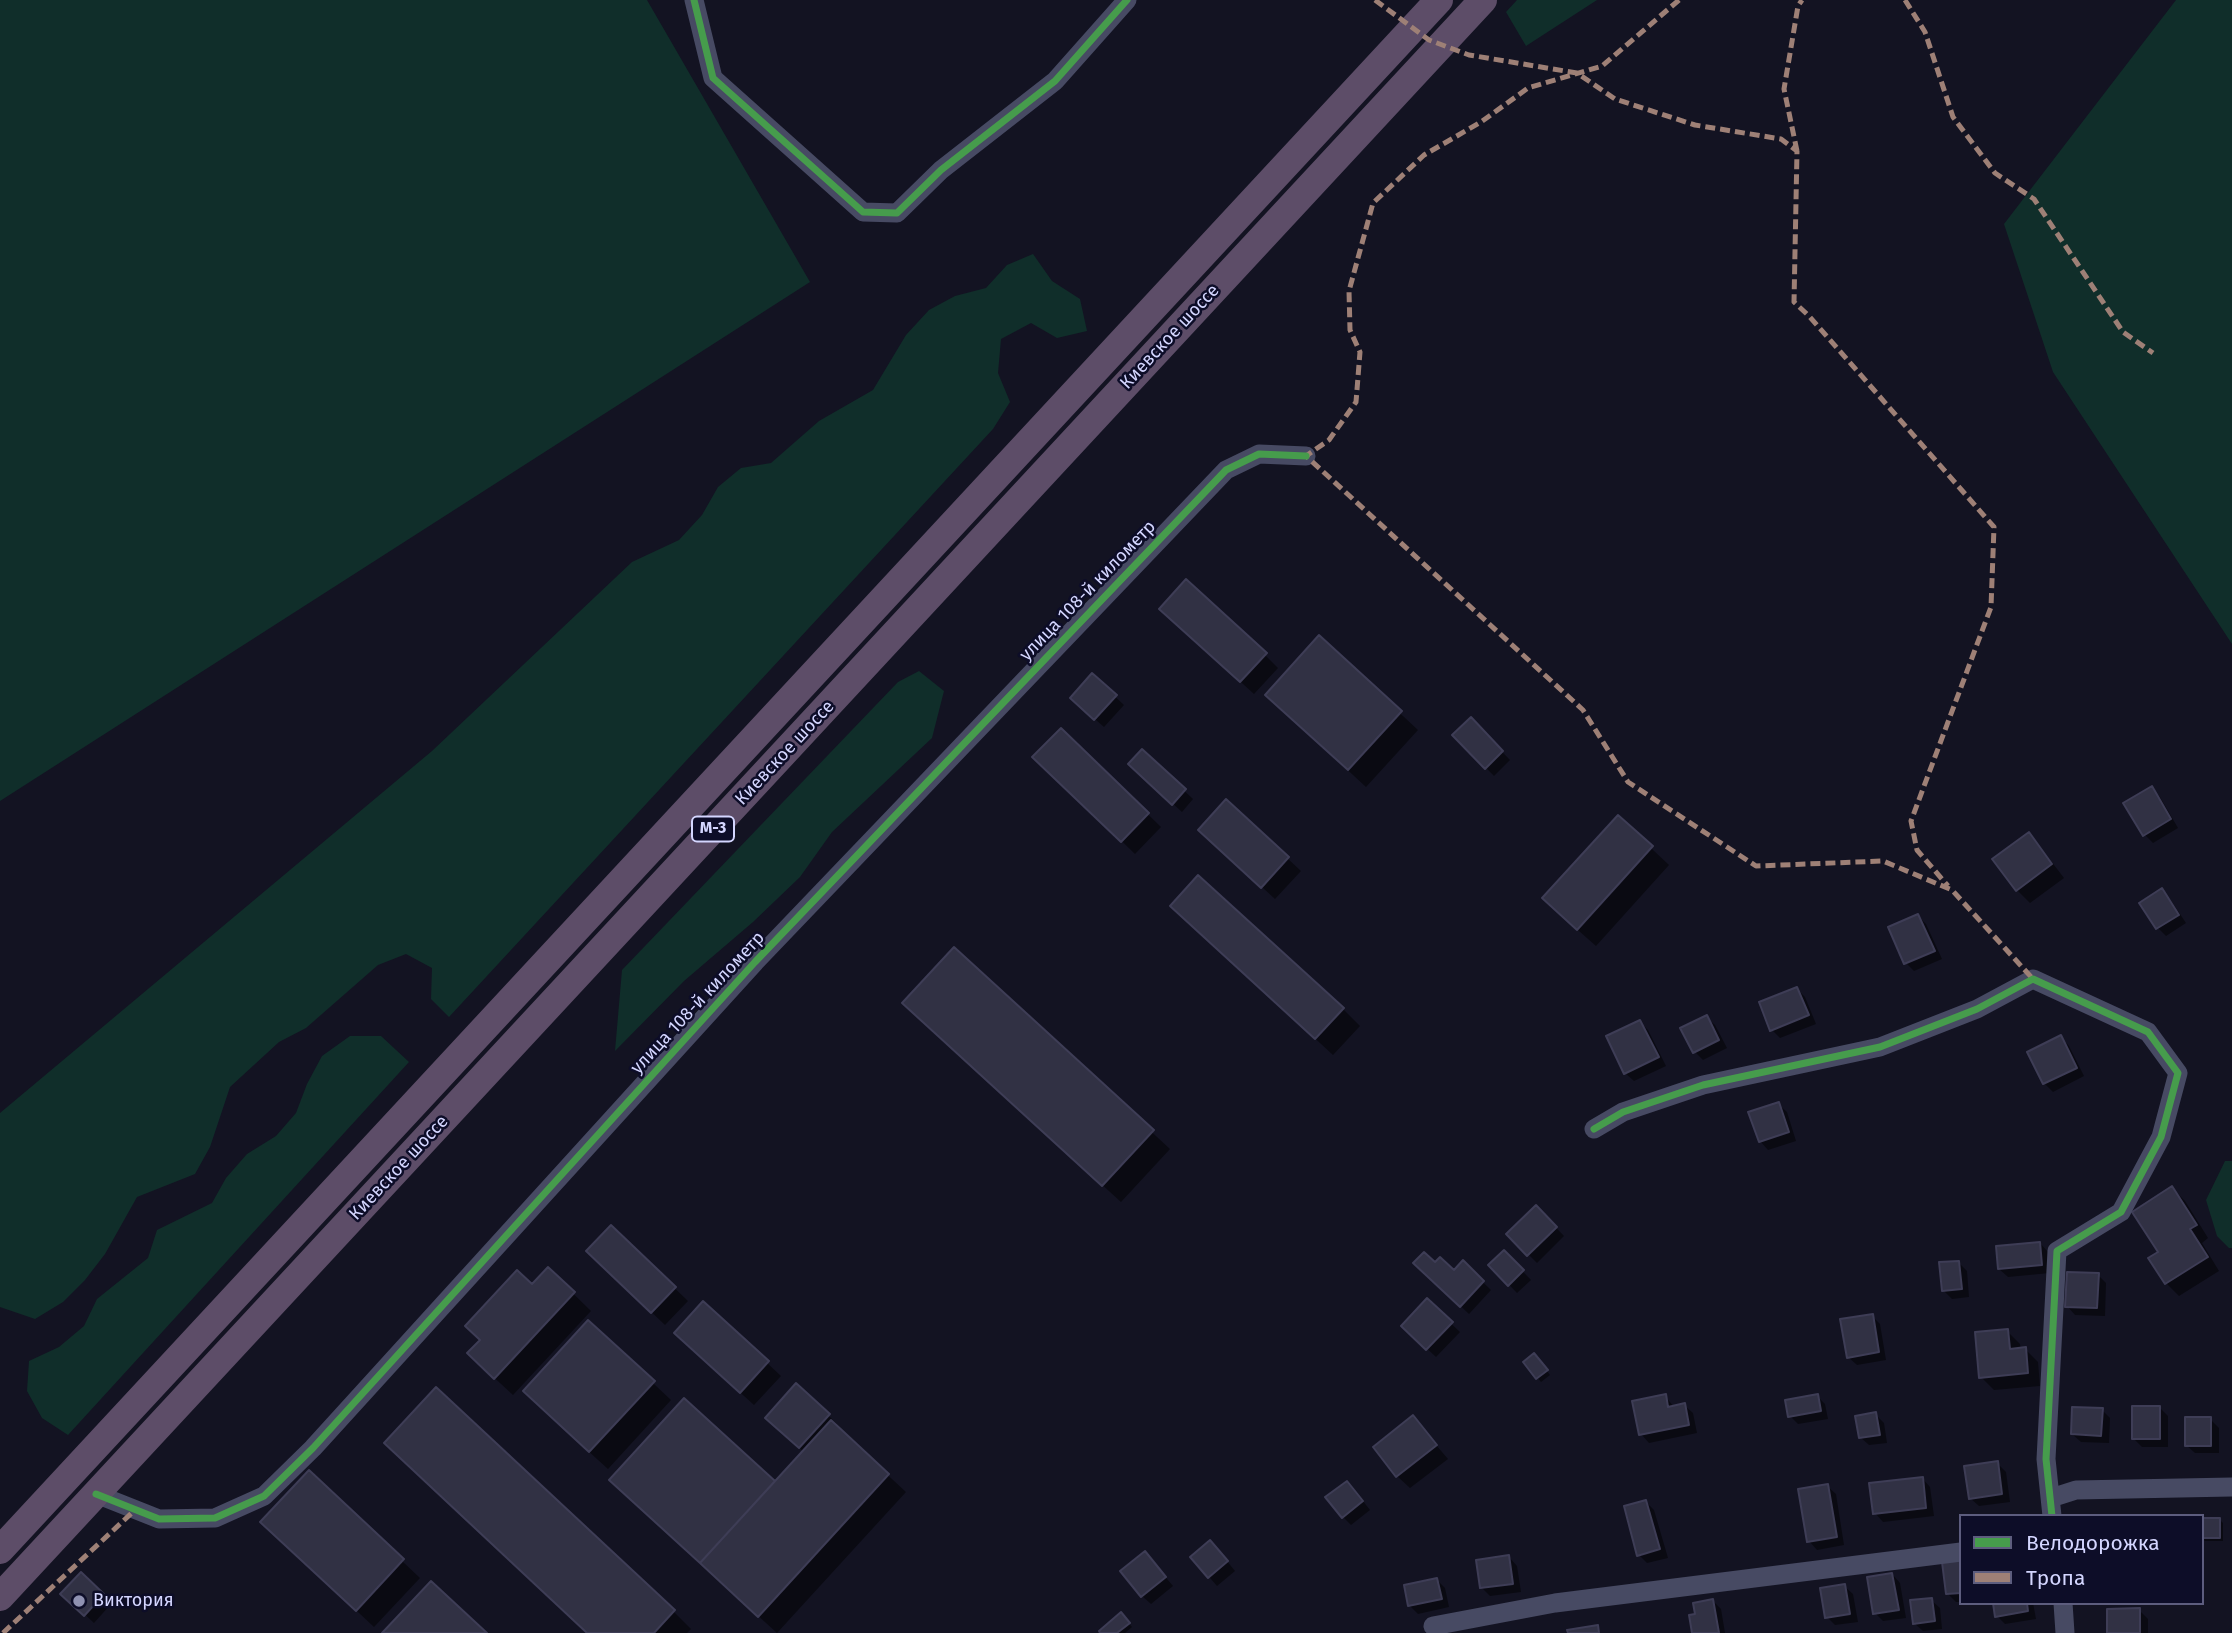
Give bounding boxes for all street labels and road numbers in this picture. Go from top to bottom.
street label: Киевское шоссе [1116,280,1224,394]
street label: улица 108-й километр [1015,516,1161,666]
street label: Киевское шоссе [731,696,839,810]
road number: М-3 [692,816,734,842]
street label: улица 108-й километр [626,927,770,1079]
street label: Киевское шоссе [345,1111,453,1225]

